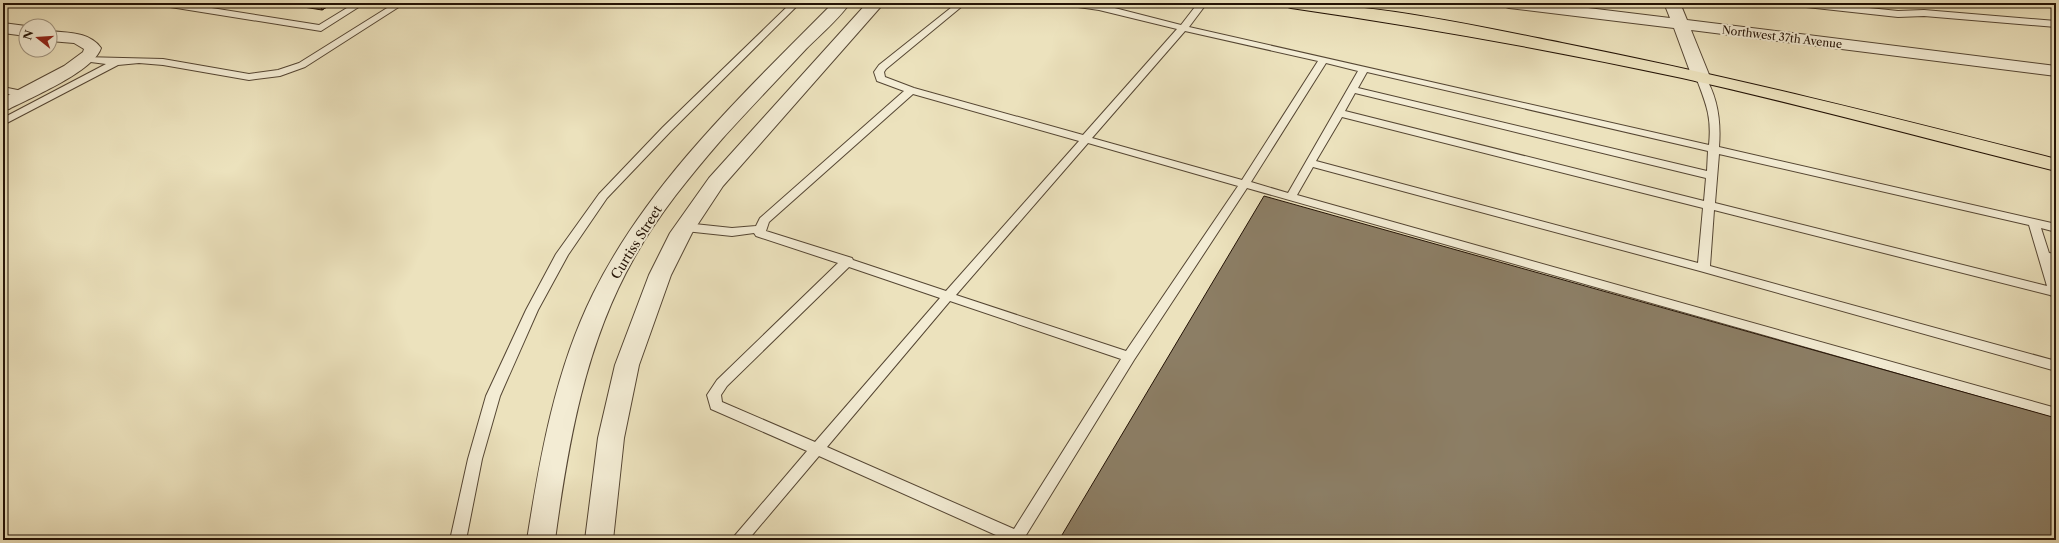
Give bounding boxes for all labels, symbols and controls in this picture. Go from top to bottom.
north arrow [18,18,58,58]
street label: Northwest 37th Avenue [1721,23,1843,51]
text: N [20,28,37,42]
street label: Curtiss Street [607,202,665,282]

